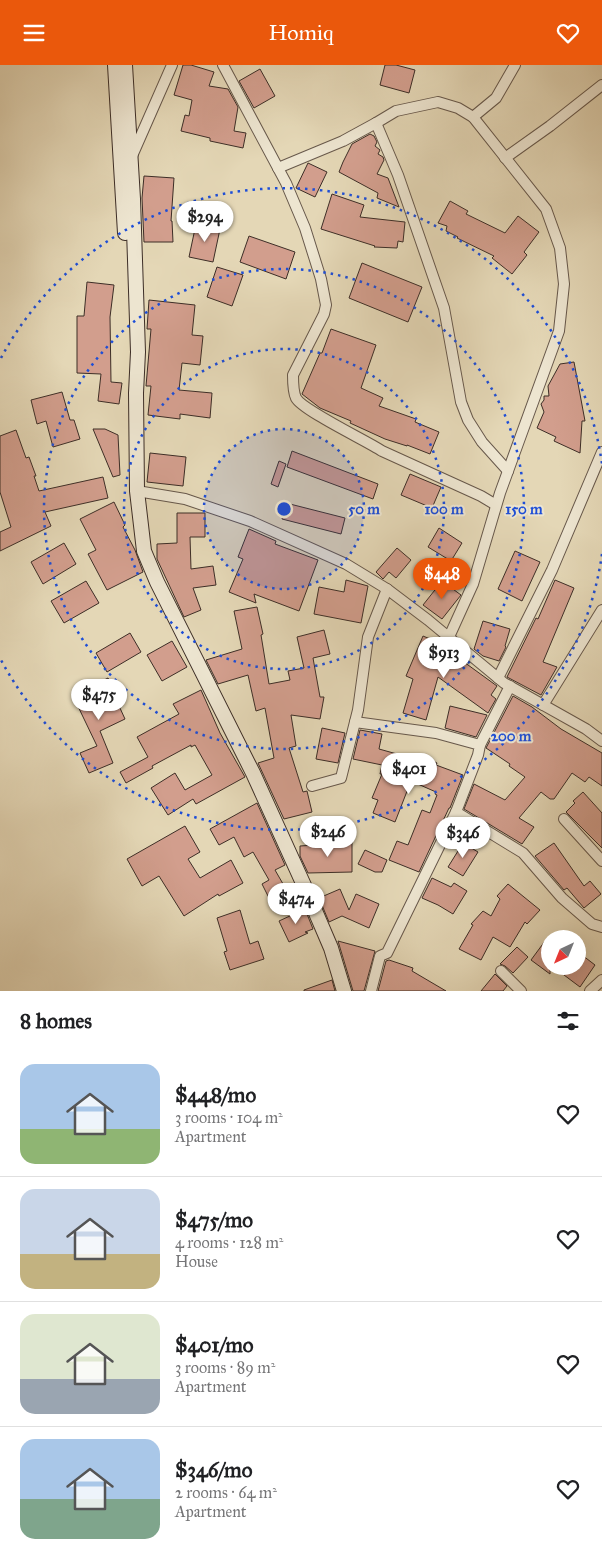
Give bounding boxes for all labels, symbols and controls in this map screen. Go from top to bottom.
icon: menu [20,19,48,47]
text: Homiq [269,19,333,46]
icon: heart [554,19,582,47]
pin: $294 [175,201,235,243]
text: $294 [188,207,223,226]
centre of rings [275,500,293,518]
text: 50 m [348,500,380,518]
text: 100 m [424,500,464,518]
text: 150 m [505,500,543,518]
pin: $448 [412,557,472,600]
text: $448 [424,564,460,583]
pin: $913 [414,637,474,679]
text: $913 [429,643,459,662]
pin: $475 [69,679,129,721]
text: $475 [82,685,116,704]
text: 200 m [491,727,532,745]
pin: $401 [379,753,439,795]
text: $401 [392,759,426,778]
pin: $246 [298,815,358,858]
pin: $346 [433,817,493,859]
text: $246 [311,822,345,841]
text: $346 [446,823,480,842]
pin: $474 [266,883,326,925]
text: $474 [279,889,313,908]
north arrow [541,930,586,975]
map controls [541,930,586,975]
icon: filters [554,1007,582,1035]
text: 8 homes [20,1008,92,1034]
text: $448/mo [175,1082,256,1108]
icon: home [60,1084,120,1144]
icon: heart [554,1100,582,1128]
text: 3 rooms · 104 m² [175,1108,283,1127]
text: Apartment [175,1127,247,1146]
text: $475/mo [175,1207,253,1233]
icon: home [60,1209,120,1269]
icon: heart [554,1225,582,1253]
text: 4 rooms · 128 m² [175,1233,284,1252]
text: House [175,1252,218,1271]
text: $401/mo [175,1332,254,1358]
icon: home [60,1334,120,1394]
icon: heart [554,1350,582,1378]
text: 3 rooms · 89 m² [175,1358,275,1377]
text: Apartment [175,1377,247,1396]
text: $346/mo [175,1457,252,1483]
icon: home [60,1459,120,1519]
icon: heart [554,1475,582,1503]
text: 2 rooms · 64 m² [175,1483,277,1502]
text: Apartment [175,1502,247,1521]

